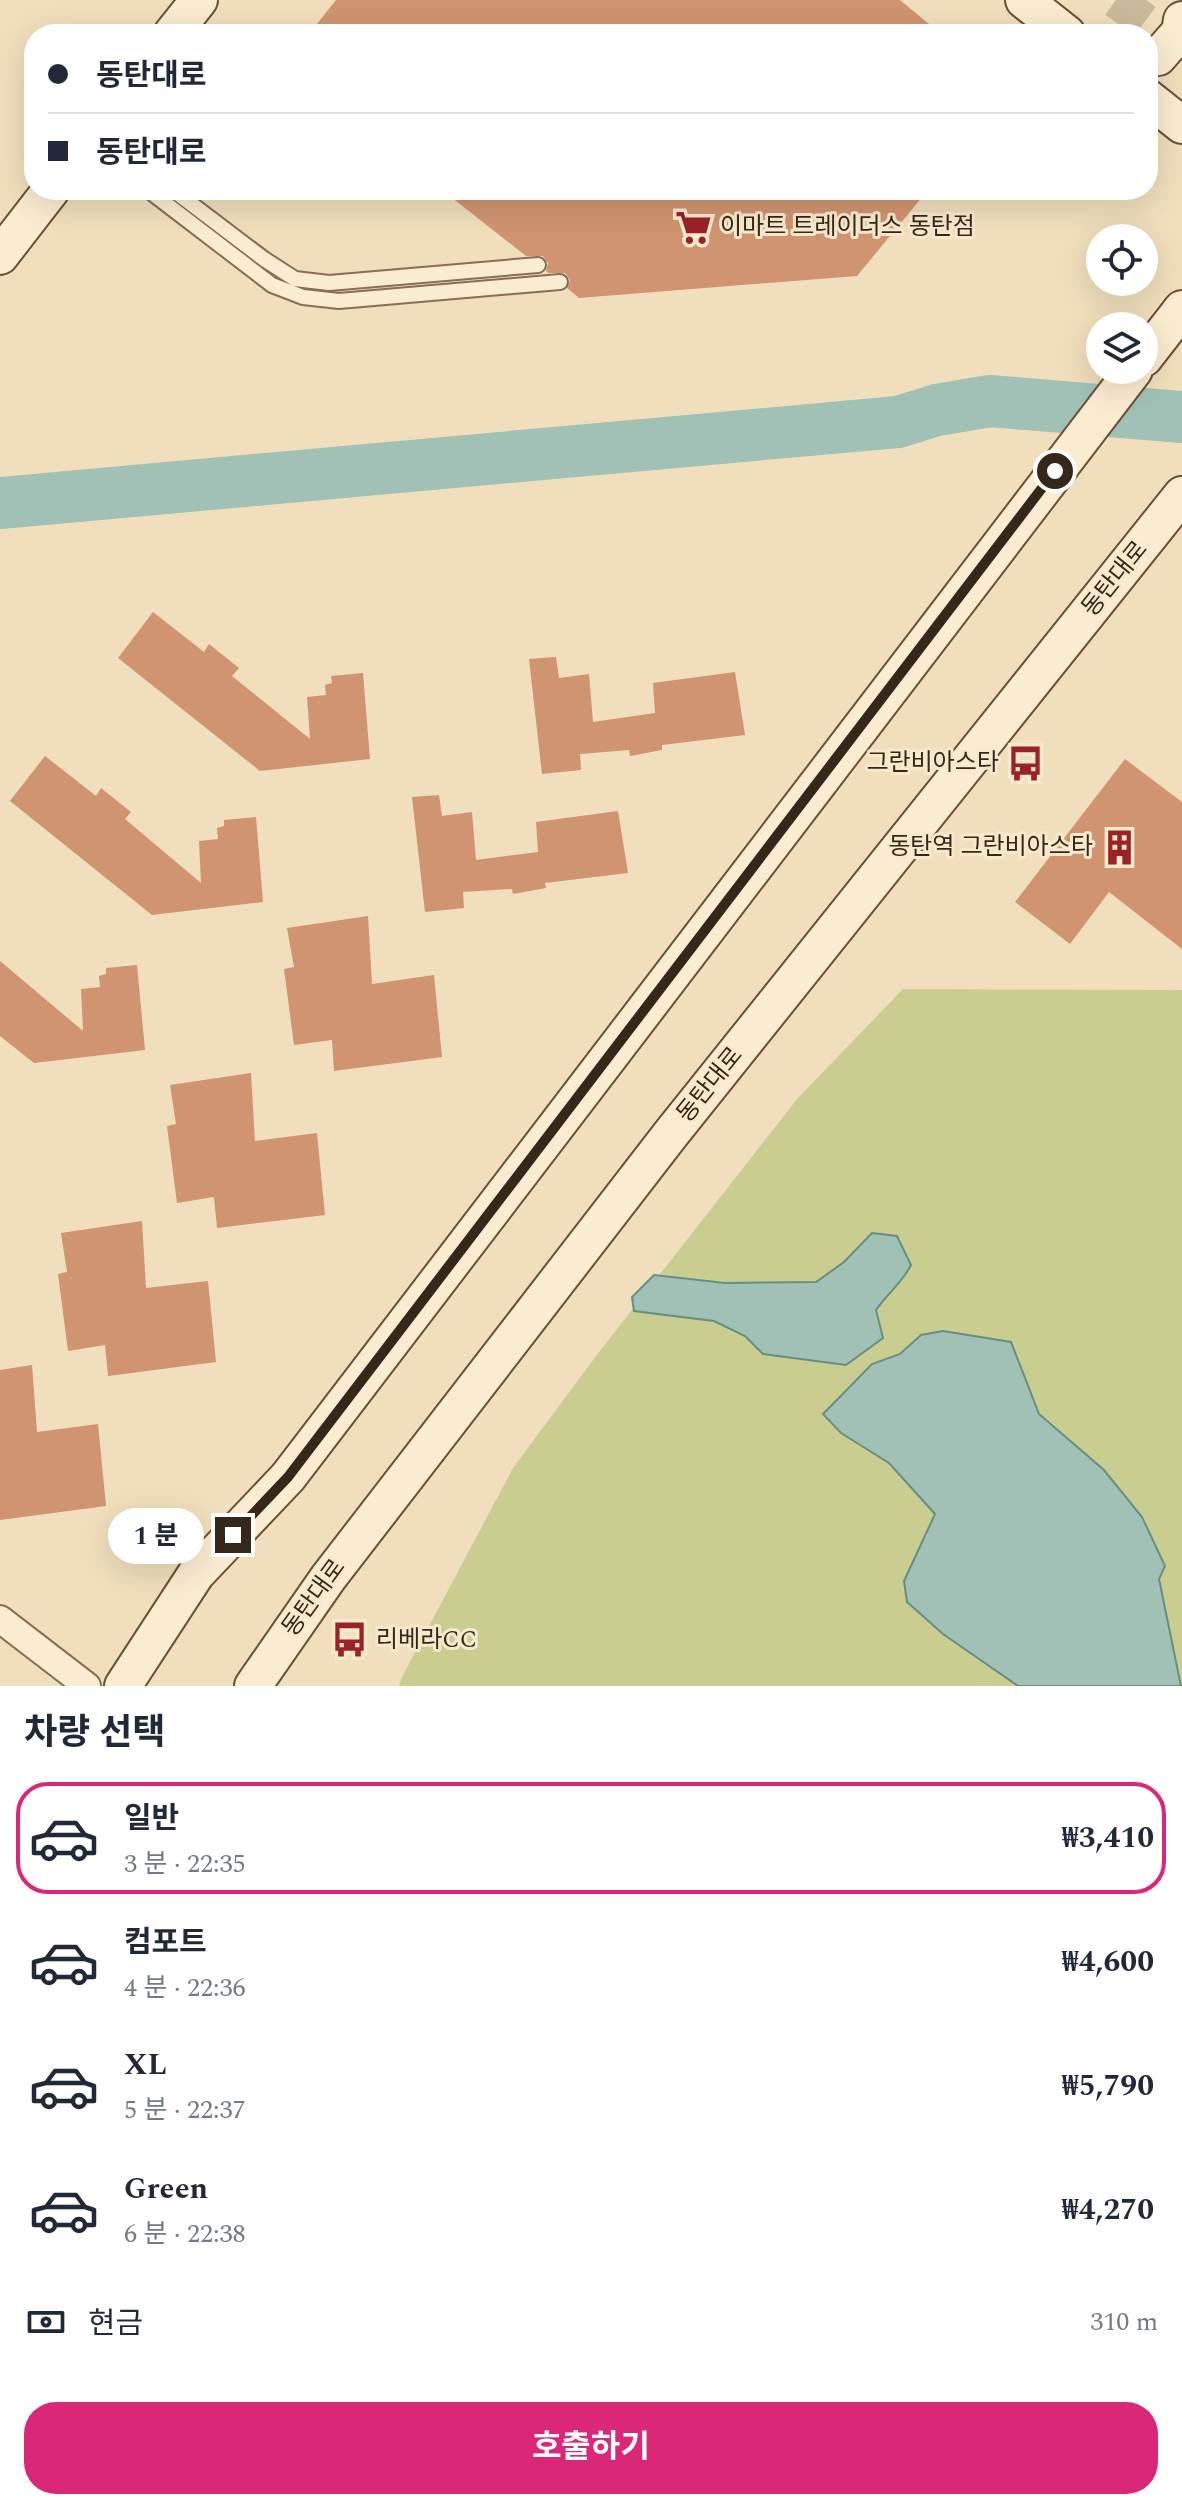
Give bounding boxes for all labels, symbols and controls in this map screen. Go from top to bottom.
text: 동탄대로 [96,53,206,99]
text: 동탄대로 [96,130,206,176]
supermarket icon: 이마트 트레이더스 동탄점 [675,208,713,246]
place label: 이마트 트레이더스 동탄점 [720,209,975,245]
map controls [1086,224,1158,384]
button: locate [1086,224,1158,296]
button: layers [1086,312,1158,384]
route start [1037,453,1073,489]
street label: 동탄대로 [1073,533,1157,625]
bus stop icon: 그란비아스타 [1006,744,1044,782]
place label: 그란비아스타 [867,745,999,781]
building icon: 동탄역 그란비아스타 [1100,828,1138,866]
place label: 동탄역 그란비아스타 [888,829,1093,865]
street label: 동탄대로 [668,1039,752,1131]
callout: 1 분 [109,1507,205,1563]
text: 1 분 [133,1516,179,1556]
route end [215,1517,251,1553]
street label: 동탄대로 [273,1552,355,1644]
bus stop icon: 리베라CC [331,1621,369,1659]
place label: 리베라CC [376,1622,477,1658]
text: 차량 선택 [24,1706,165,1761]
text: 일반 [124,1796,179,1842]
icon: car [28,1802,100,1874]
text: ₩3,410 [1062,1815,1154,1861]
text: 3 분 · 22:35 [124,1844,245,1884]
text: 컴포트 [124,1920,207,1966]
icon: car [28,1926,100,1998]
text: ₩4,600 [1062,1939,1154,1985]
text: 4 분 · 22:36 [124,1968,245,2008]
text: XL [124,2042,167,2088]
icon: car [28,2050,100,2122]
text: ₩5,790 [1062,2063,1154,2109]
text: 5 분 · 22:37 [124,2090,245,2130]
text: Green [124,2166,208,2212]
icon: car [28,2174,100,2246]
text: ₩4,270 [1062,2187,1154,2233]
text: 6 분 · 22:38 [124,2214,245,2254]
icon: cash [24,2300,68,2344]
text: 현금 [88,2301,143,2347]
text: 310 m [1090,2302,1158,2342]
button: 호출하기 [24,2402,1158,2494]

